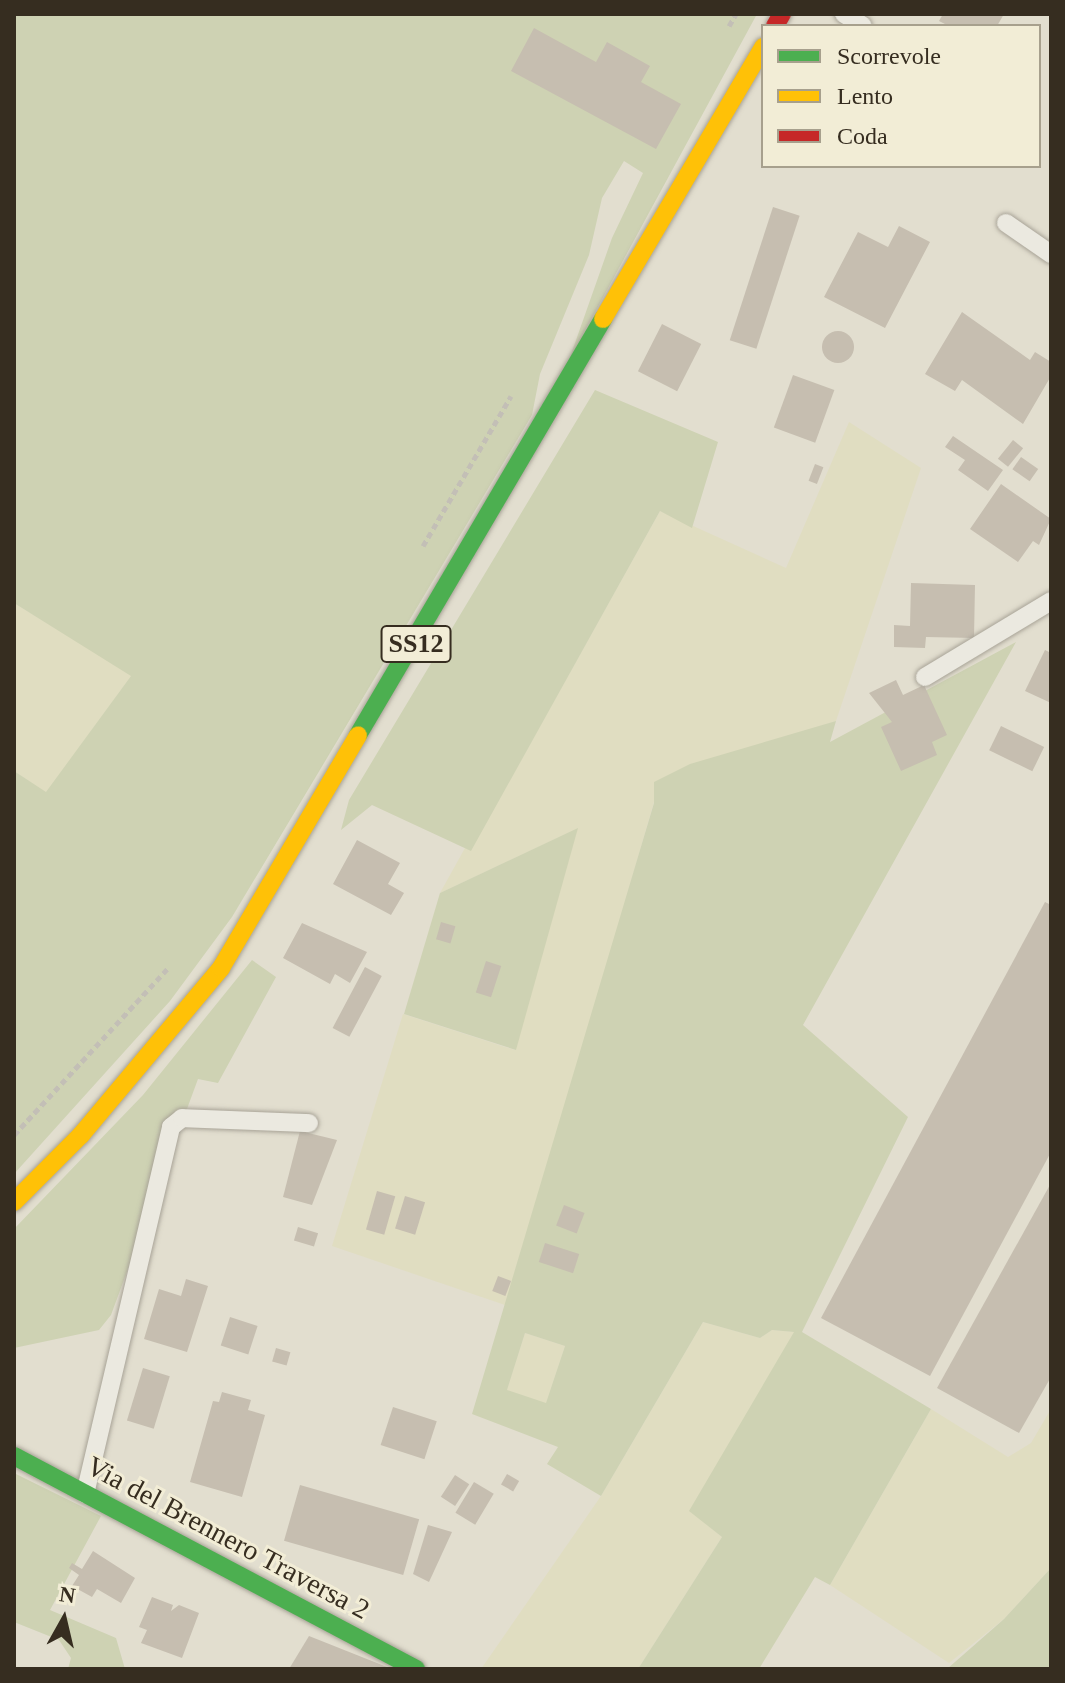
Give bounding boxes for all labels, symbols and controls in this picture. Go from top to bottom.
legend [761,24,1041,168]
text: Scorrevole [837,43,941,69]
text: Lento [837,83,893,109]
text: Coda [837,123,888,149]
road number: SS12 [380,622,452,666]
street label: Via del Brennero Traversa 2 [81,1449,375,1627]
north arrow [24,1579,104,1659]
text: N [58,1581,77,1608]

